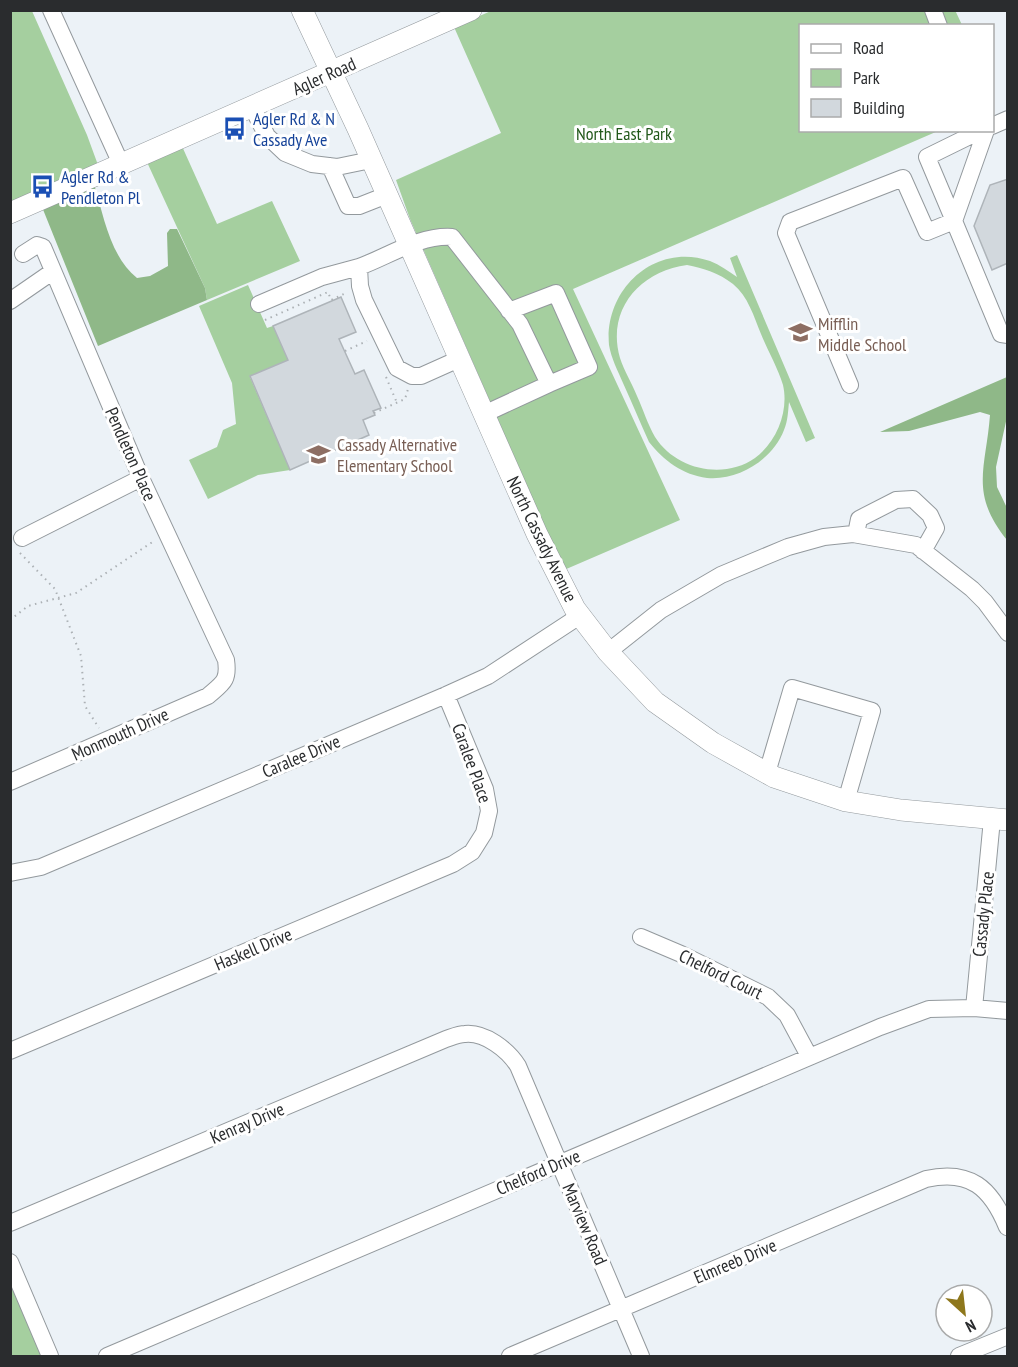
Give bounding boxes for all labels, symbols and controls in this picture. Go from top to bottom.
legend [799,24,994,132]
text: Road [853,36,884,59]
street label: Agler Road [289,52,359,100]
text: Park [853,66,880,89]
text: Building [853,96,905,119]
place label: Agler Rd & N Cassady Ave [253,107,335,151]
bus stop icon: Agler Rd & N Cassady Ave [222,115,248,141]
park label: North East Park [576,122,672,145]
place label: Agler Rd & Pendleton Pl [61,165,141,209]
bus stop icon: Agler Rd & Pendleton Pl [30,173,56,199]
place label: Mifflin Middle School [818,312,907,356]
school or university icon: Mifflin Middle School [787,320,813,346]
street label: Pendleton Place [100,404,162,504]
place label: Cassady Alternative Elementary School [337,433,457,477]
school or university icon: Cassady Alternative Elementary School [306,441,332,467]
street label: North Cassady Avenue [502,472,582,606]
street label: Monmouth Drive [68,702,172,766]
street label: Caralee Place [447,720,497,806]
street label: Caralee Drive [258,729,344,783]
street label: Cassady Place [967,870,999,958]
street label: Haskell Drive [211,922,295,976]
street label: Chelford Court [675,944,767,1004]
street label: Kenray Drive [206,1097,288,1149]
street label: Chelford Drive [492,1144,584,1200]
street label: Marview Road [557,1180,613,1268]
street label: Elmreeb Drive [690,1233,780,1289]
north arrow [934,1283,994,1343]
text: N [962,1315,979,1337]

